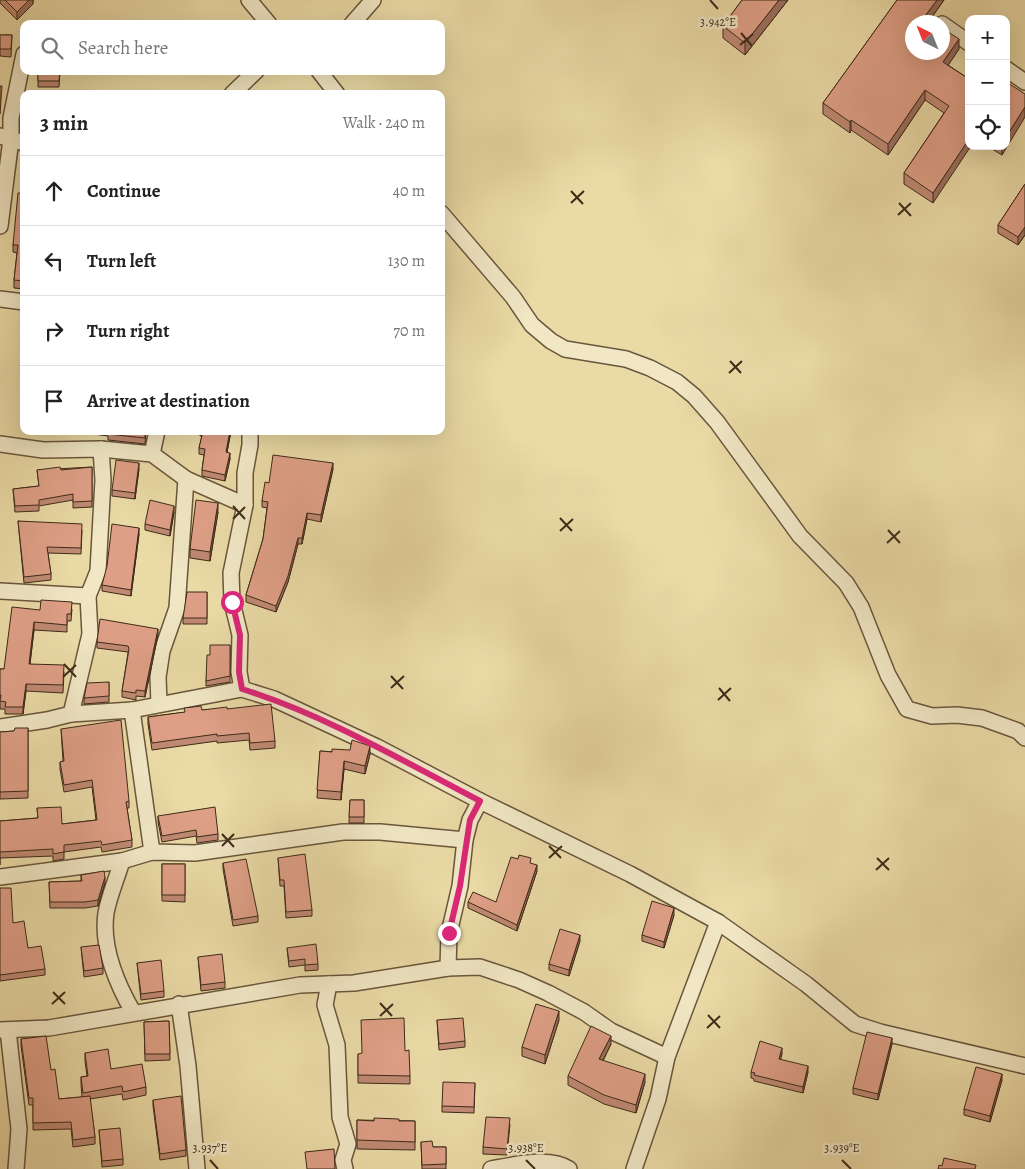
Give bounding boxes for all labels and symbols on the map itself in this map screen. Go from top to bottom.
text: 3.942°E [700,14,736,30]
north arrow [905,15,950,60]
route start [221,591,244,614]
route end [438,922,461,945]
text: 3.937°E [193,1140,227,1156]
text: 3.938°E [508,1140,544,1156]
text: 3.939°E [824,1140,860,1156]

